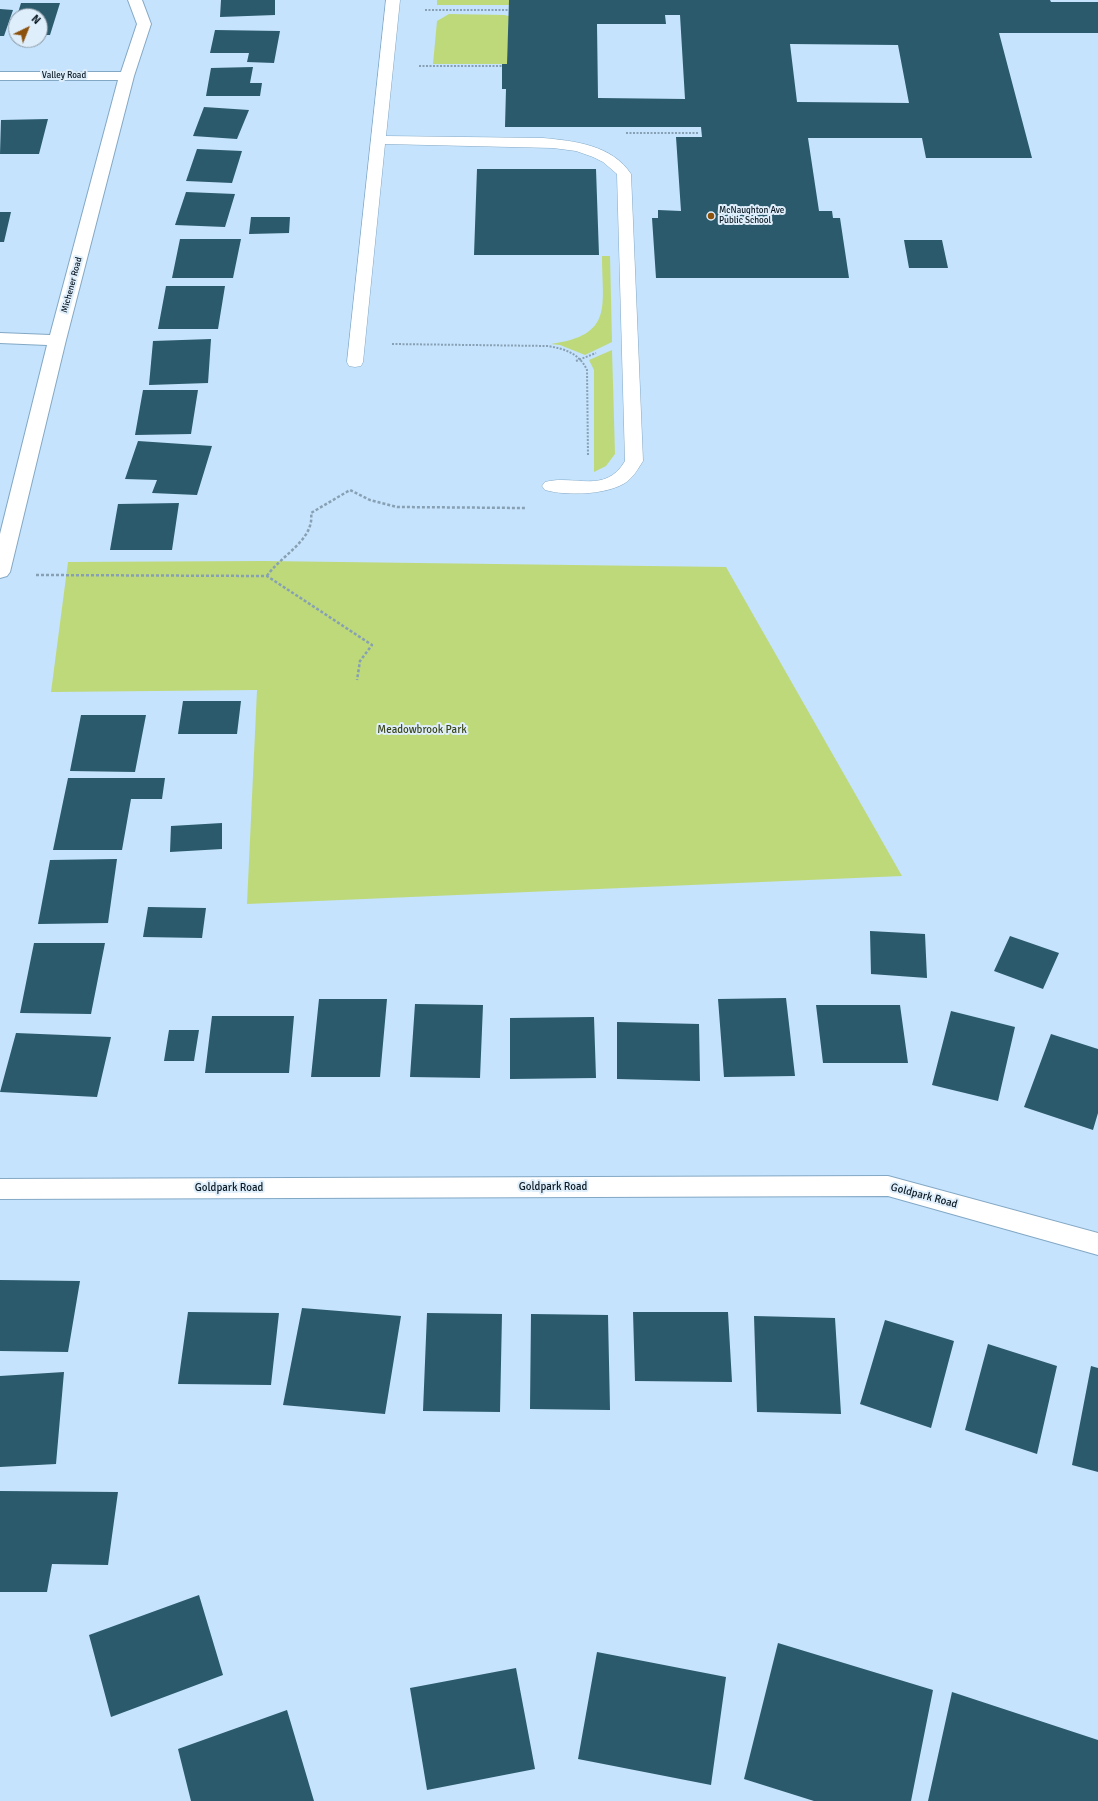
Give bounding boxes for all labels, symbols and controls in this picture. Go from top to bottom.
north arrow [8,8,48,48]
text: N [29,12,43,27]
street label: Valley Road [42,71,86,81]
place label: McNaughton Ave Public School [719,206,784,227]
marker: McNaughton Ave Public School [706,211,716,221]
street label: Michener Road [59,256,85,314]
park label: Meadowbrook Park [377,723,467,737]
street label: Goldpark Road [519,1180,587,1194]
street label: Goldpark Road [195,1181,263,1195]
street label: Goldpark Road [889,1181,959,1211]

